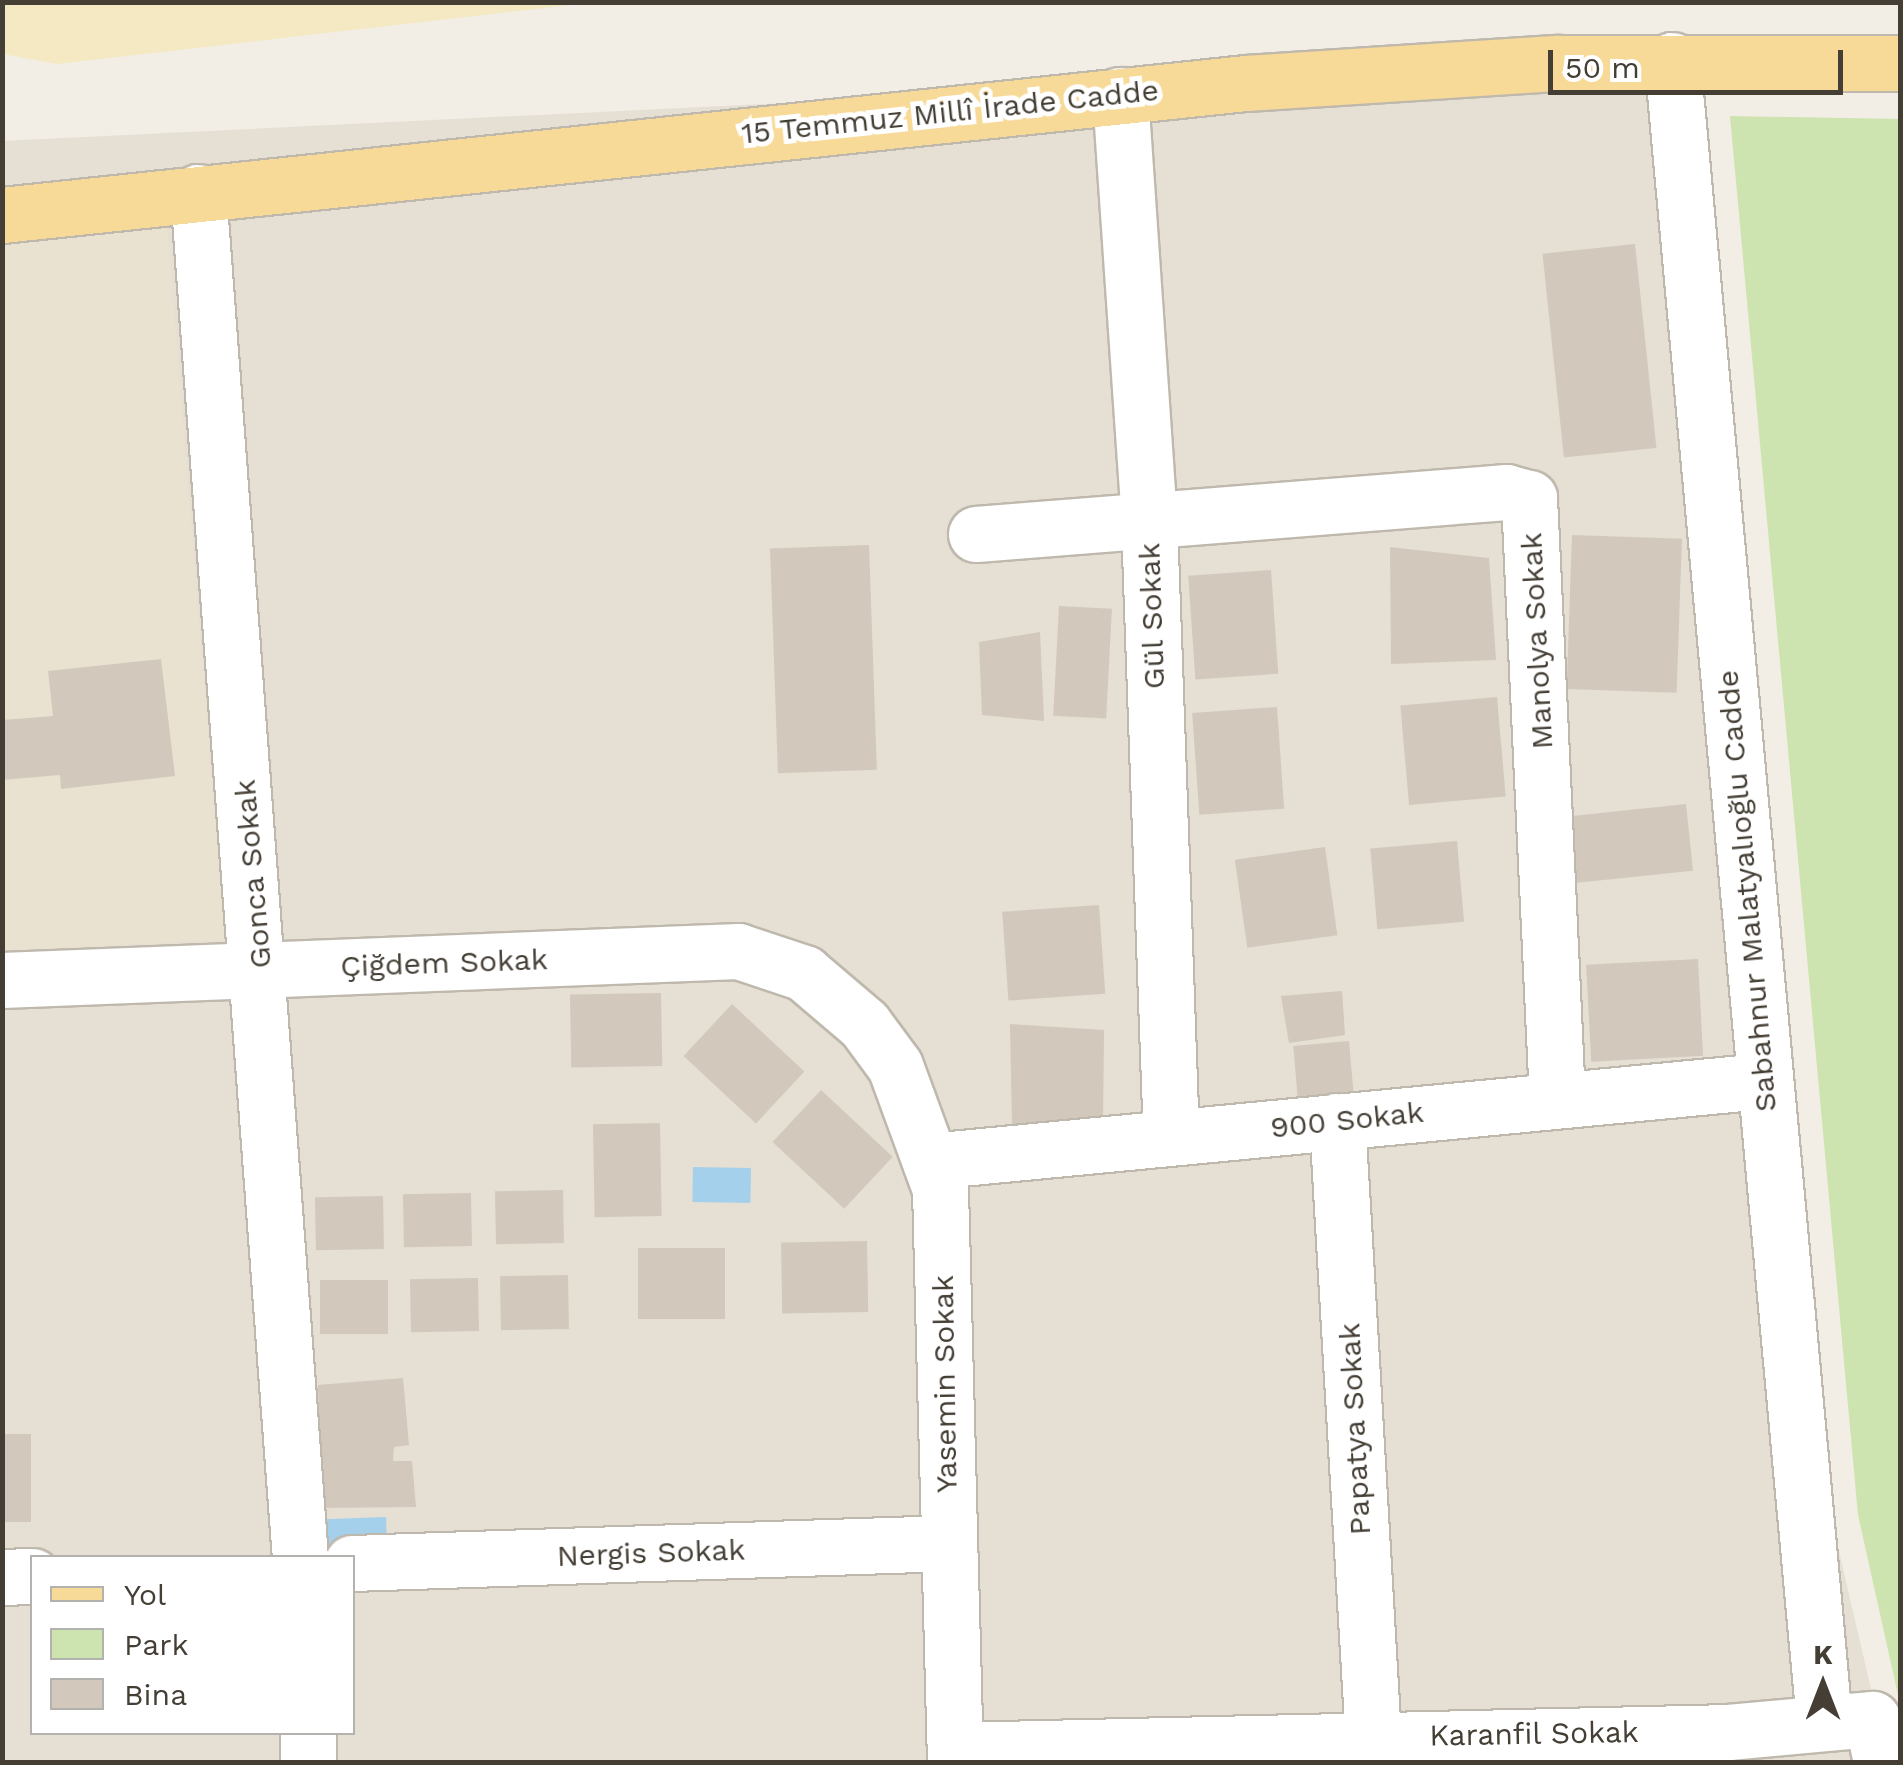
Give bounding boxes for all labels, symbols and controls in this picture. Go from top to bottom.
scale bar [1553,30,1848,92]
text: 50 m [1565,50,1640,85]
street label: 15 Temmuz Millî İrade Cadde [739,72,1161,152]
street label: Manolya Sokak [1513,531,1561,751]
street label: Gül Sokak [1131,542,1173,690]
street label: Sabahnur Malatyalıoğlu Cadde [1710,668,1784,1114]
street label: Gonca Sokak [227,778,279,970]
street label: Çiğdem Sokak [340,941,548,985]
street label: 900 Sokak [1269,1094,1425,1146]
street label: Yasemin Sokak [925,1275,965,1493]
street label: Papatya Sokak [1331,1322,1379,1536]
street label: Nergis Sokak [556,1532,746,1574]
legend [30,1555,355,1735]
text: Yol [124,1577,166,1612]
text: Park [124,1627,189,1662]
north arrow [1773,1635,1873,1735]
text: K [1813,1638,1833,1671]
text: Bina [124,1677,187,1712]
street label: Karanfil Sokak [1428,1714,1640,1754]

